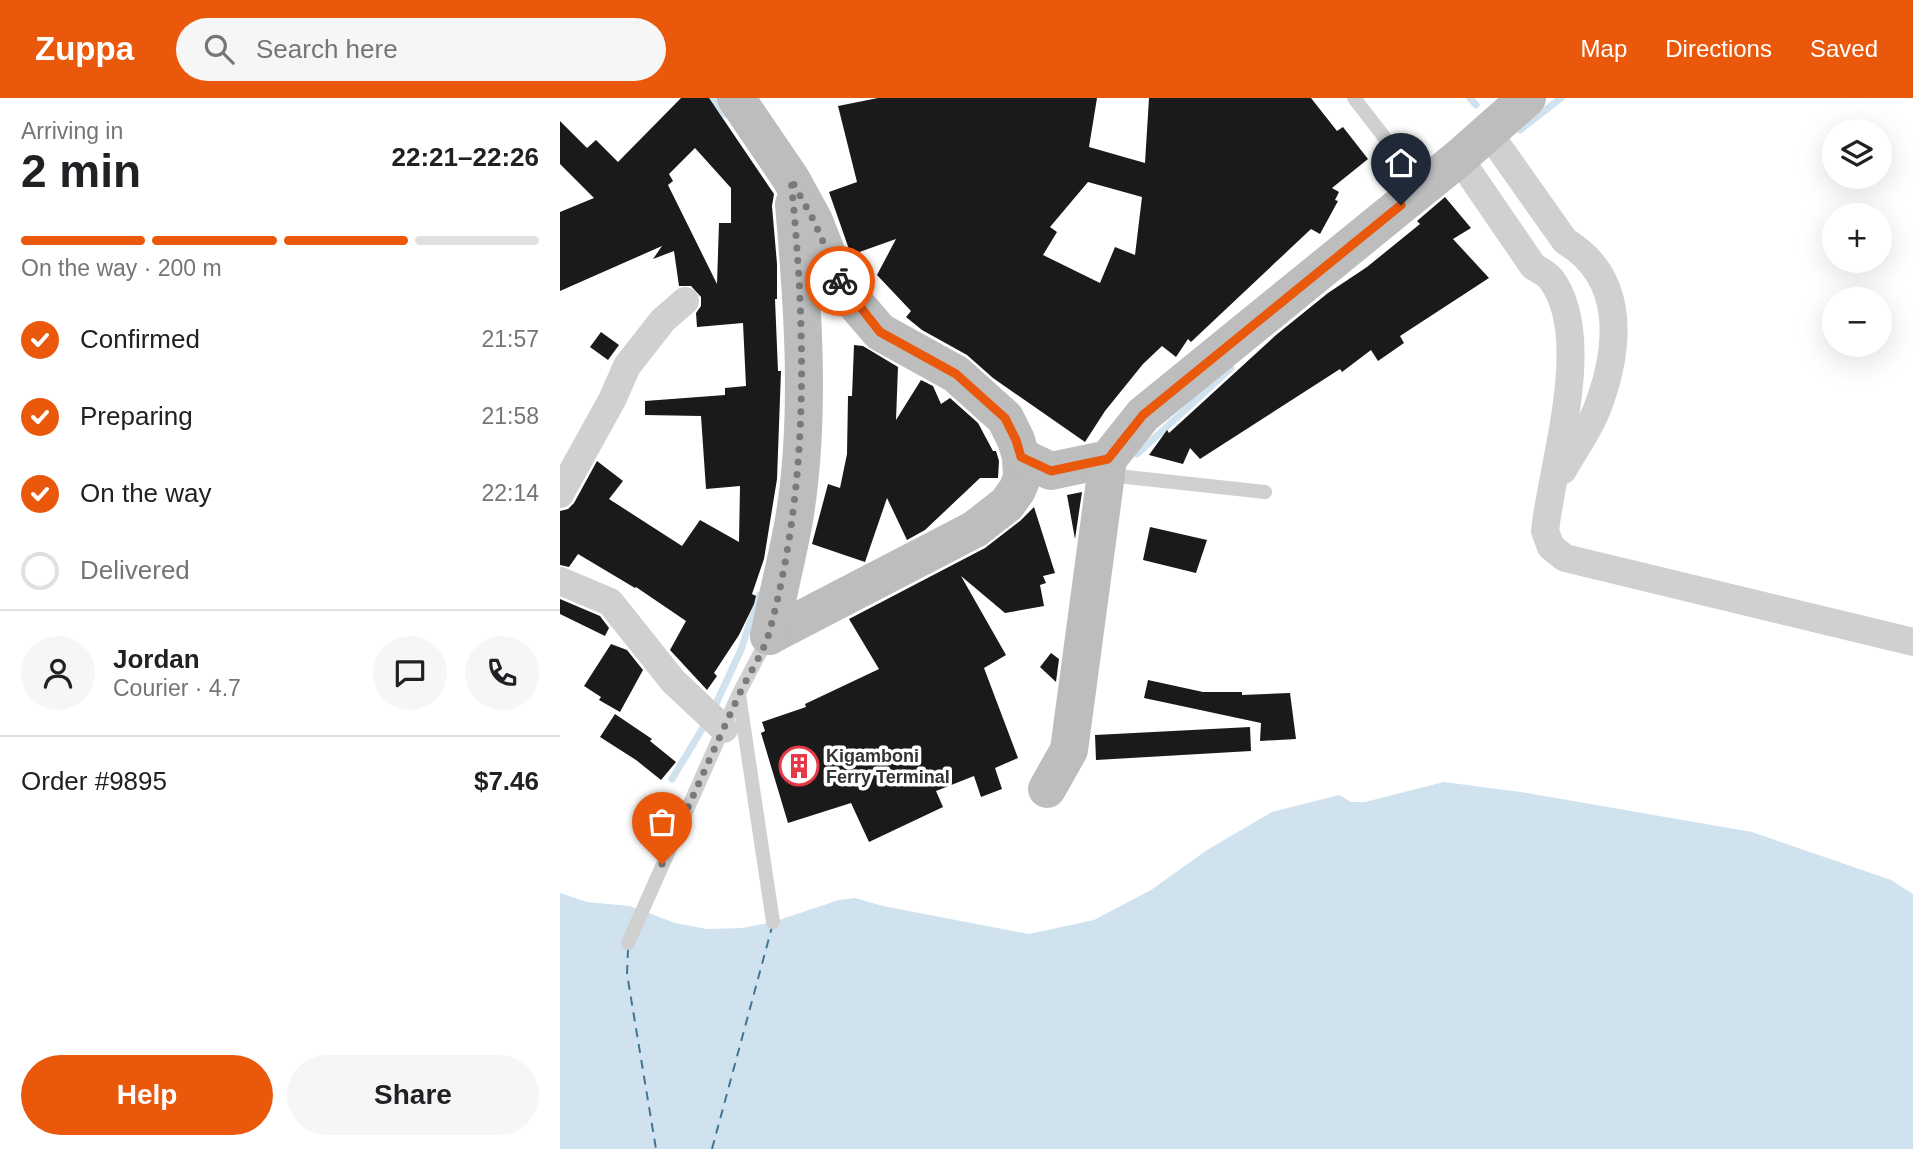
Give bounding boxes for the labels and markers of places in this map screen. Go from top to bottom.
pin [1371,133,1431,205]
building icon: Kigamboni Ferry Terminal [778,745,820,787]
place label: Kigamboni Ferry Terminal [826,746,950,787]
pin [632,792,692,864]

